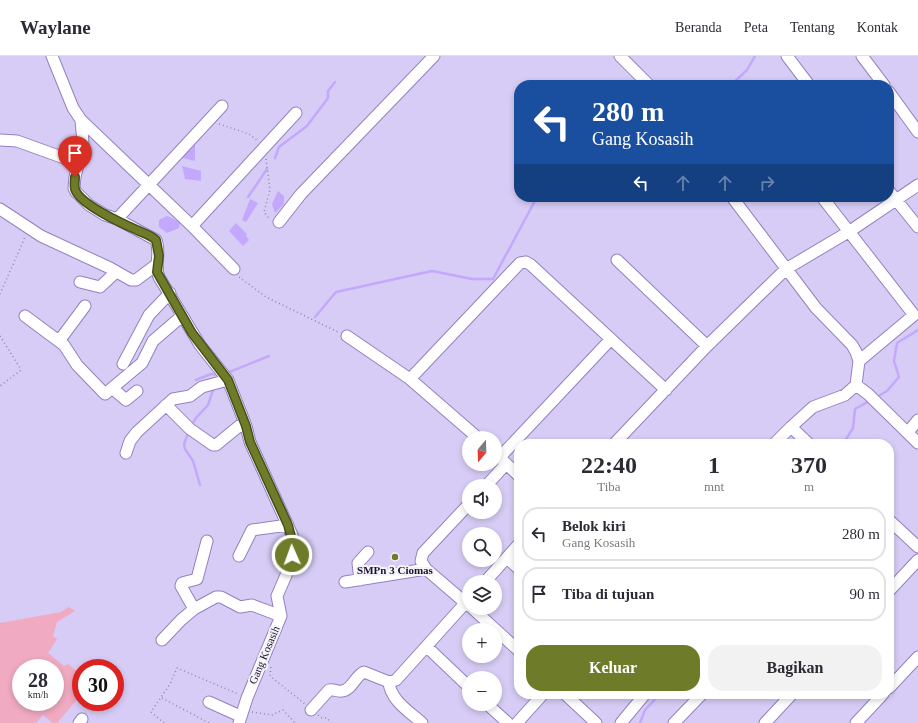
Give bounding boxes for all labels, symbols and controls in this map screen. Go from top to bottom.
text: Waylane [20,17,91,38]
text: Beranda [675,20,722,35]
text: Peta [744,20,768,35]
text: Tentang [790,20,835,35]
text: Kontak [857,20,898,35]
icon: left [526,96,578,148]
text: 280 m [592,96,664,127]
text: Gang Kosasih [592,129,694,149]
pin [58,136,92,177]
icon: arrive [64,142,86,164]
icon: left [630,172,652,194]
icon: ahead [672,172,694,194]
icon: ahead [714,172,736,194]
icon: right [756,172,778,194]
north arrow [462,431,502,471]
map controls [462,431,502,711]
text: 22:40 [581,452,637,478]
text: 1 [708,452,720,478]
text: 370 [791,452,827,478]
button: sound [462,479,502,519]
text: Tiba [597,479,621,494]
text: mnt [704,479,724,494]
text: m [804,479,814,494]
text: Belok kiri [562,518,626,534]
icon: left [528,523,550,545]
text: 280 m [842,526,880,542]
button: search [462,527,502,567]
position arrow [271,534,313,576]
text: Gang Kosasih [562,535,635,550]
marker: SMPn 3 Ciomas [390,552,400,562]
place label: SMPn 3 Ciomas [357,564,434,576]
button: layers [462,575,502,615]
icon: arrive [528,583,550,605]
text: Tiba di tujuan [562,586,654,602]
text: 90 m [850,586,880,602]
button: + [462,623,502,663]
street label: Gang Kosasih [246,624,282,686]
button: Keluar [526,645,700,691]
button: Bagikan [708,645,882,691]
speed limit sign: 30 [72,659,124,711]
text: 28 [28,669,48,691]
button: − [462,671,502,711]
text: km/h [28,689,48,700]

